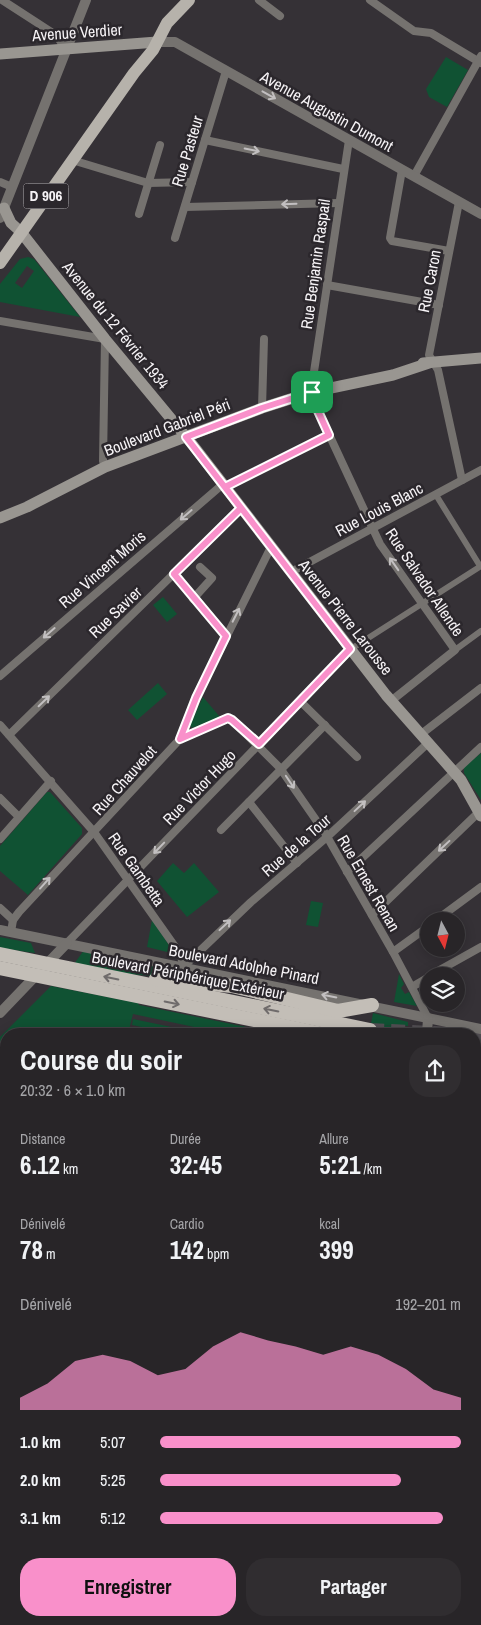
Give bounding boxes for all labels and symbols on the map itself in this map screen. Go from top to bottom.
street label: Avenue Verdier [30,18,123,46]
street label: Avenue Augustin Dumont [256,65,398,157]
one-way arrow [261,91,275,101]
street label: Rue Pasteur [166,112,208,189]
one-way arrow [244,146,260,155]
road number: D 906 [23,184,68,208]
street label: Rue Benjamin Raspail [295,197,335,331]
one-way arrow [281,200,297,209]
street label: Rue Caron [412,248,446,314]
street label: Avenue du 12 Février 1934 [57,256,174,393]
pin [291,371,333,413]
street label: Boulevard Gabriel Péri [101,393,233,461]
street label: Rue Louis Blanc [331,476,427,541]
one-way arrow [179,510,192,521]
street label: Rue Salvador Allende [381,524,469,640]
street label: Rue Vincent Moris [54,525,150,613]
street label: Avenue Pierre Larousse [293,554,398,679]
one-way arrow [389,557,399,571]
street label: Rue Savier [84,581,147,643]
one-way arrow [232,608,241,623]
one-way arrow [43,627,56,639]
one-way arrow [38,695,50,707]
street label: Rue Chauvelot [87,740,161,820]
street label: Rue Victor Hugo [157,745,241,829]
one-way arrow [285,775,295,789]
one-way arrow [354,800,366,812]
street label: Rue de la Tour [257,808,336,881]
street label: Rue Gambetta [104,828,171,911]
street label: Rue Ernest Renan [332,831,406,935]
one-way arrow [438,840,450,852]
one-way arrow [153,842,165,854]
one-way arrow [40,877,51,890]
north arrow [420,912,465,958]
one-way arrow [219,919,232,931]
street label: Boulevard Adolphe Pinard [167,939,321,989]
street label: Boulevard Périphérique Extérieur [90,946,287,1005]
one-way arrow [104,972,120,982]
one-way arrow [321,991,337,1001]
one-way arrow [163,999,179,1008]
one-way arrow [263,1004,279,1014]

